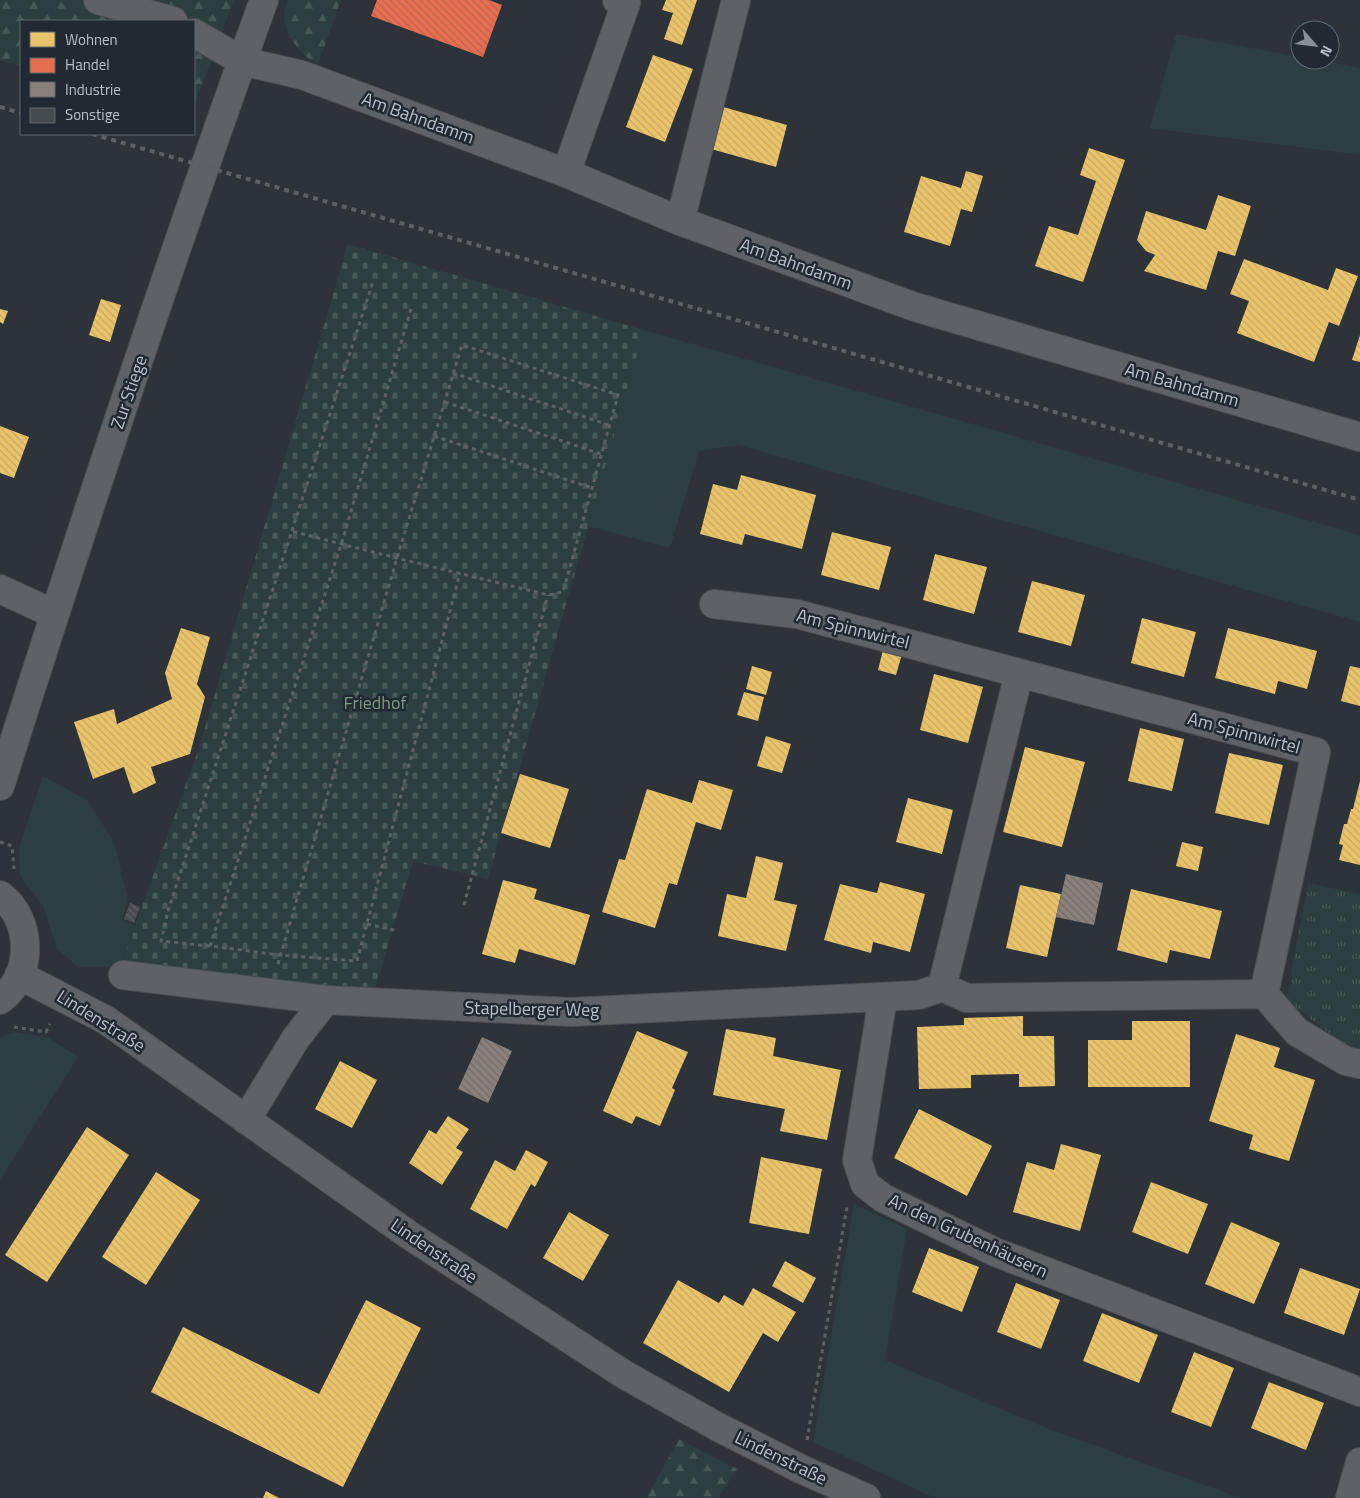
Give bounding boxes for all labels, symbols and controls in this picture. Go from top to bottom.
legend [20,20,195,135]
north arrow [1290,20,1340,70]
text: Wohnen [65,28,118,51]
text: N [1315,42,1338,61]
text: Handel [65,53,110,76]
text: Industrie [65,78,121,101]
street label: Am Bahndamm [358,85,478,150]
text: Sonstige [65,103,120,126]
street label: Am Bahndamm [736,231,856,296]
street label: Zur Stiege [103,351,154,432]
street label: Am Bahndamm [1122,355,1242,414]
street label: Am Spinnwirtel [794,601,912,656]
park label: Friedhof [344,689,407,716]
street label: Am Spinnwirtel [1185,705,1303,761]
street label: Lindenstraße [52,983,151,1058]
street label: Stapelberger Weg [464,994,600,1023]
street label: An den Grubenhäusern [884,1187,1052,1284]
street label: Lindenstraße [385,1211,483,1290]
street label: Lindenstraße [730,1424,832,1492]

